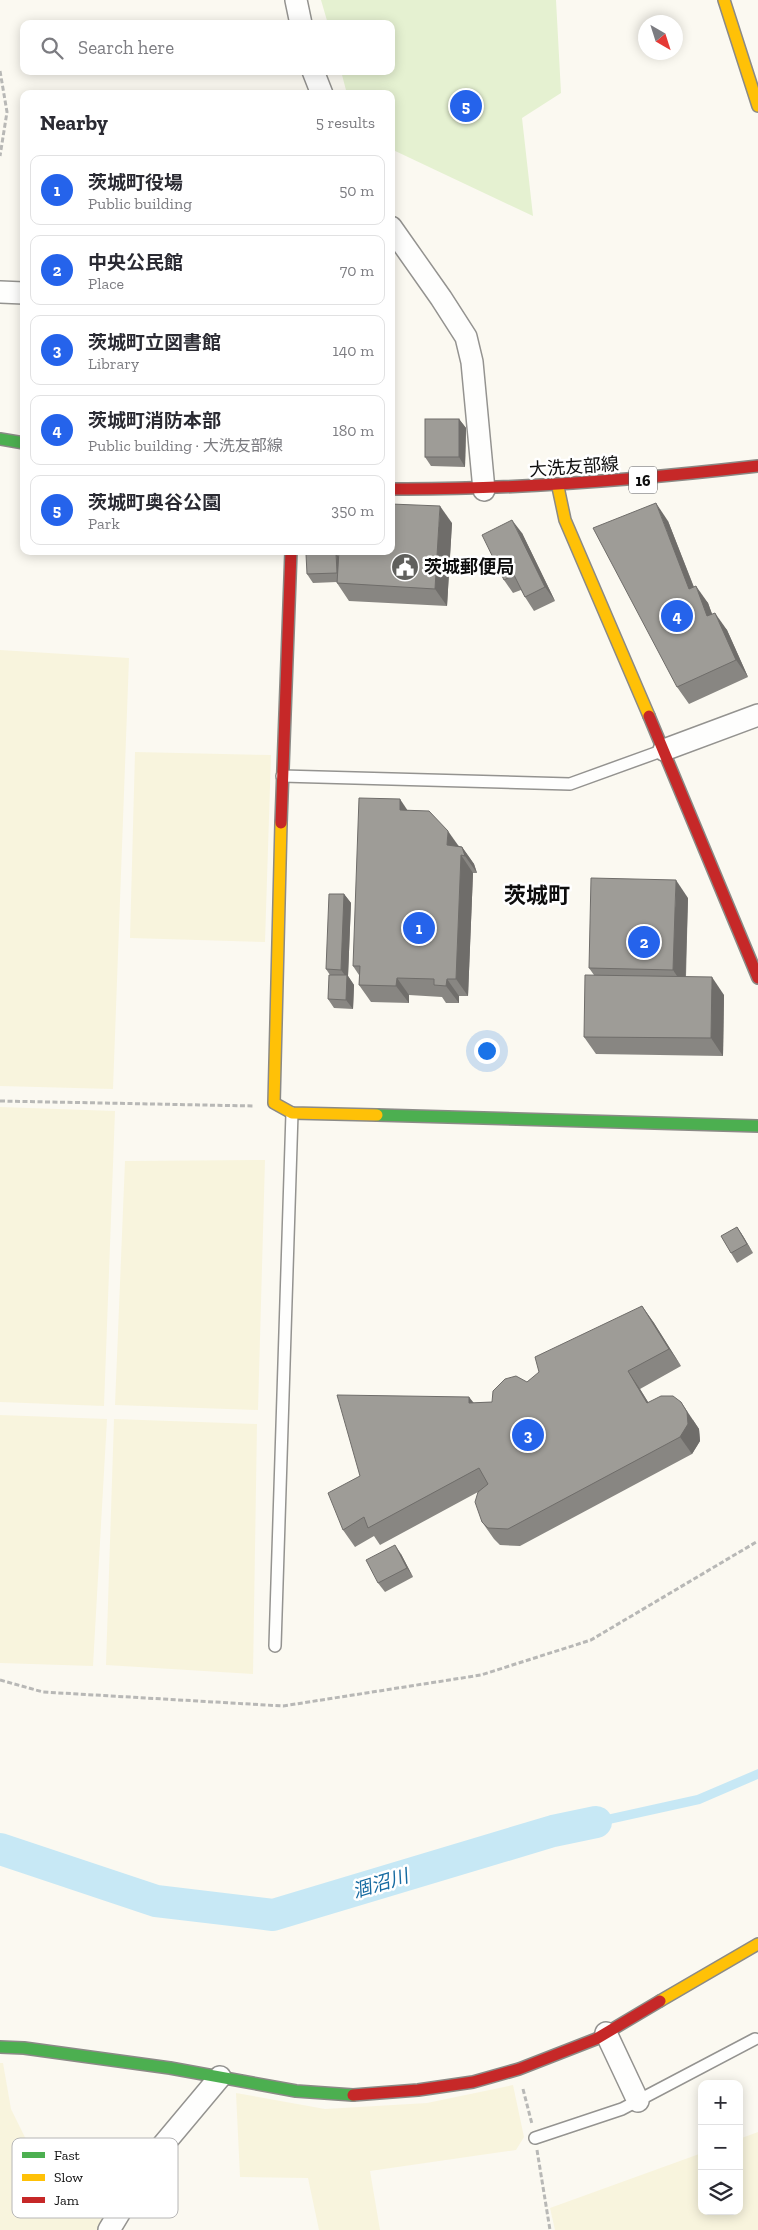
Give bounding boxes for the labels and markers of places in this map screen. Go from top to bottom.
pin: 5 [450,87,482,125]
public building icon: 茨城郵便局 [390,552,420,582]
place label: 茨城郵便局 [424,556,514,578]
pin: 4 [661,597,693,635]
pin: 1 [403,909,435,947]
pin: 2 [628,923,660,961]
pin: 3 [512,1416,544,1454]

